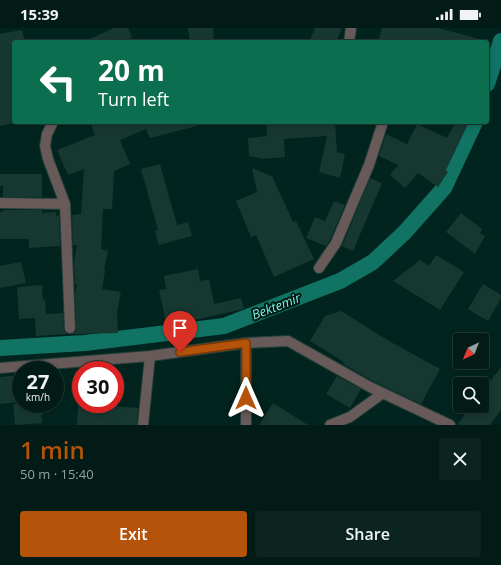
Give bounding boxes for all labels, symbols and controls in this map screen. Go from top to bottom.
text: 15:39 [20,4,59,24]
text: 20 m [98,51,165,89]
icon: left [32,56,84,108]
text: Turn left [98,87,169,111]
water label: Bektemir [249,288,304,324]
pin [163,311,197,352]
icon: arrive [169,317,191,339]
north arrow [453,333,489,369]
map controls [453,333,489,413]
speed limit sign: 30 [72,361,124,413]
text: 27 [27,368,49,395]
position arrow [225,377,267,419]
button: search [453,377,489,413]
text: km/h [26,390,50,404]
text: 1 min [20,433,85,466]
button: close [439,438,481,480]
text: 50 m · 15:40 [20,465,94,483]
button: Exit [20,511,247,557]
button: Share [255,511,481,557]

